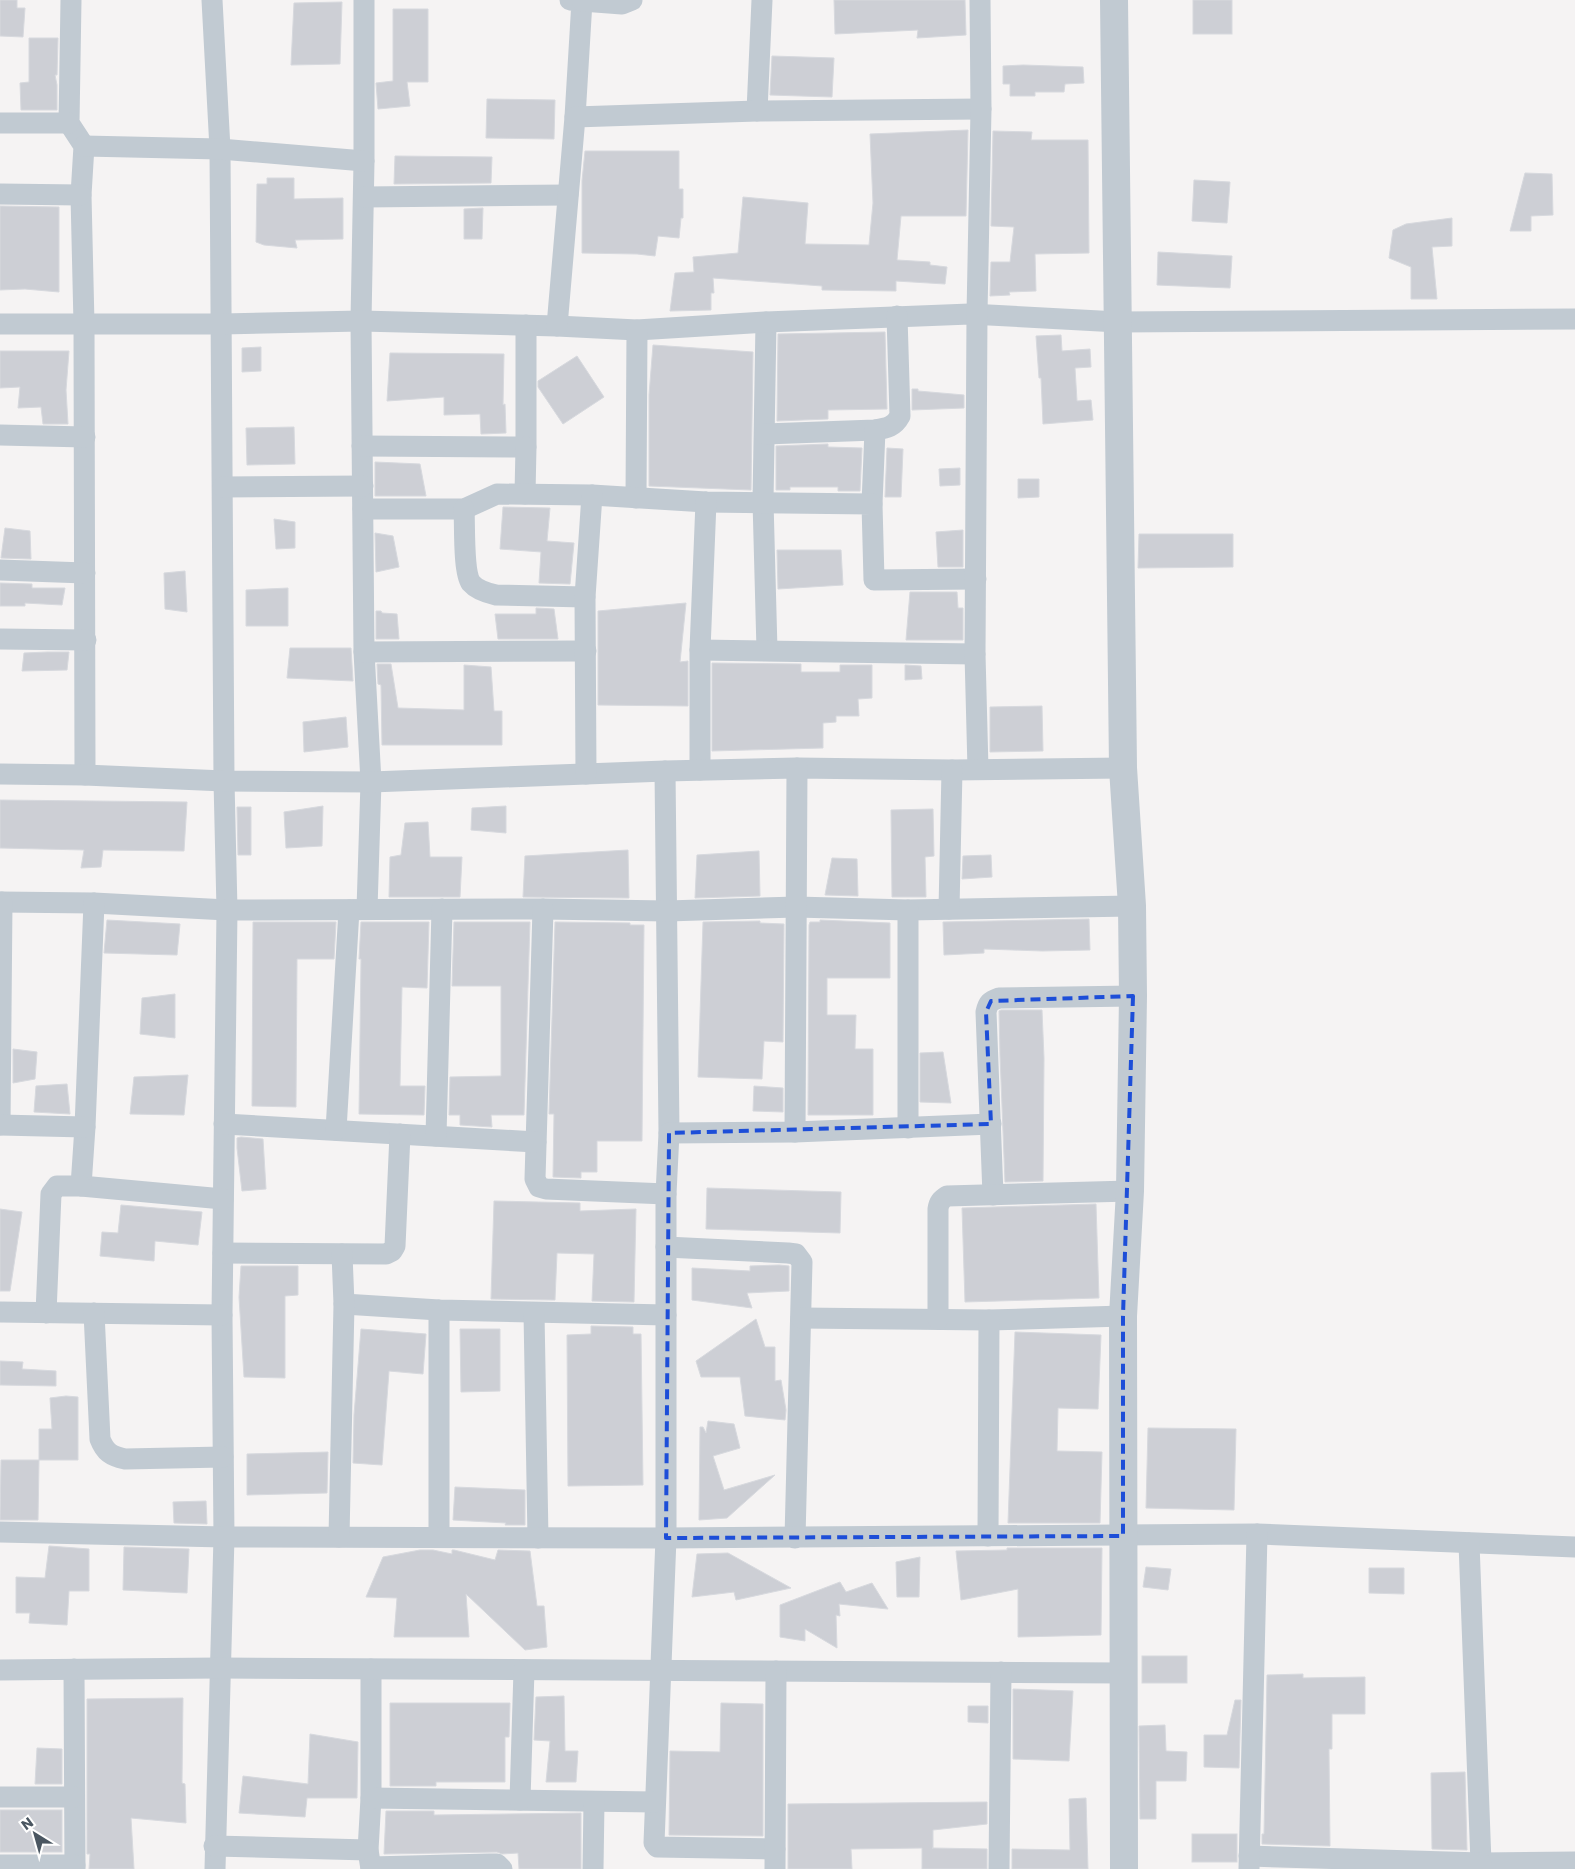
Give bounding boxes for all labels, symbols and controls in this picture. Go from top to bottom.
north arrow [10,1809,60,1859]
text: N [17,1812,37,1835]

